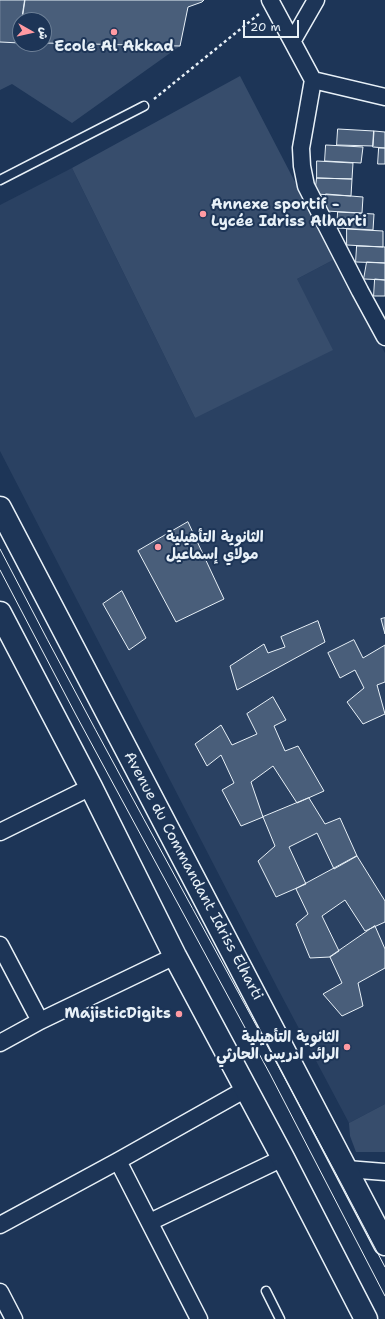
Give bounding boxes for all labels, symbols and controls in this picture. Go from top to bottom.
north arrow [12,12,52,52]
scale bar [245,12,301,38]
text: 20 m [250,19,281,35]
text: ش [35,27,52,41]
marker: Ecole Al Akkad [109,27,119,37]
place label: Ecole Al Akkad [54,38,174,56]
place label: Annexe sportif - Lycée Idriss Alharti [211,196,367,231]
marker: Annexe sportif - Lycée Idriss Alharti [198,209,208,219]
place label: الثانوية التأهيلية مولاي إسماعيل [166,529,264,564]
marker: الثانوية التأهيلية مولاي إسماعيل [153,542,163,552]
street label: Avenue du Commandant Idriss Elharti [120,749,266,1003]
place label: MajisticDigits [65,1005,171,1023]
marker: MajisticDigits [174,1009,184,1019]
place label: الثانوية التأهيلية الرائد ادريس الحارثي [216,1029,339,1064]
marker: الثانوية التأهيلية الرائد ادريس الحارثي [342,1042,352,1052]

